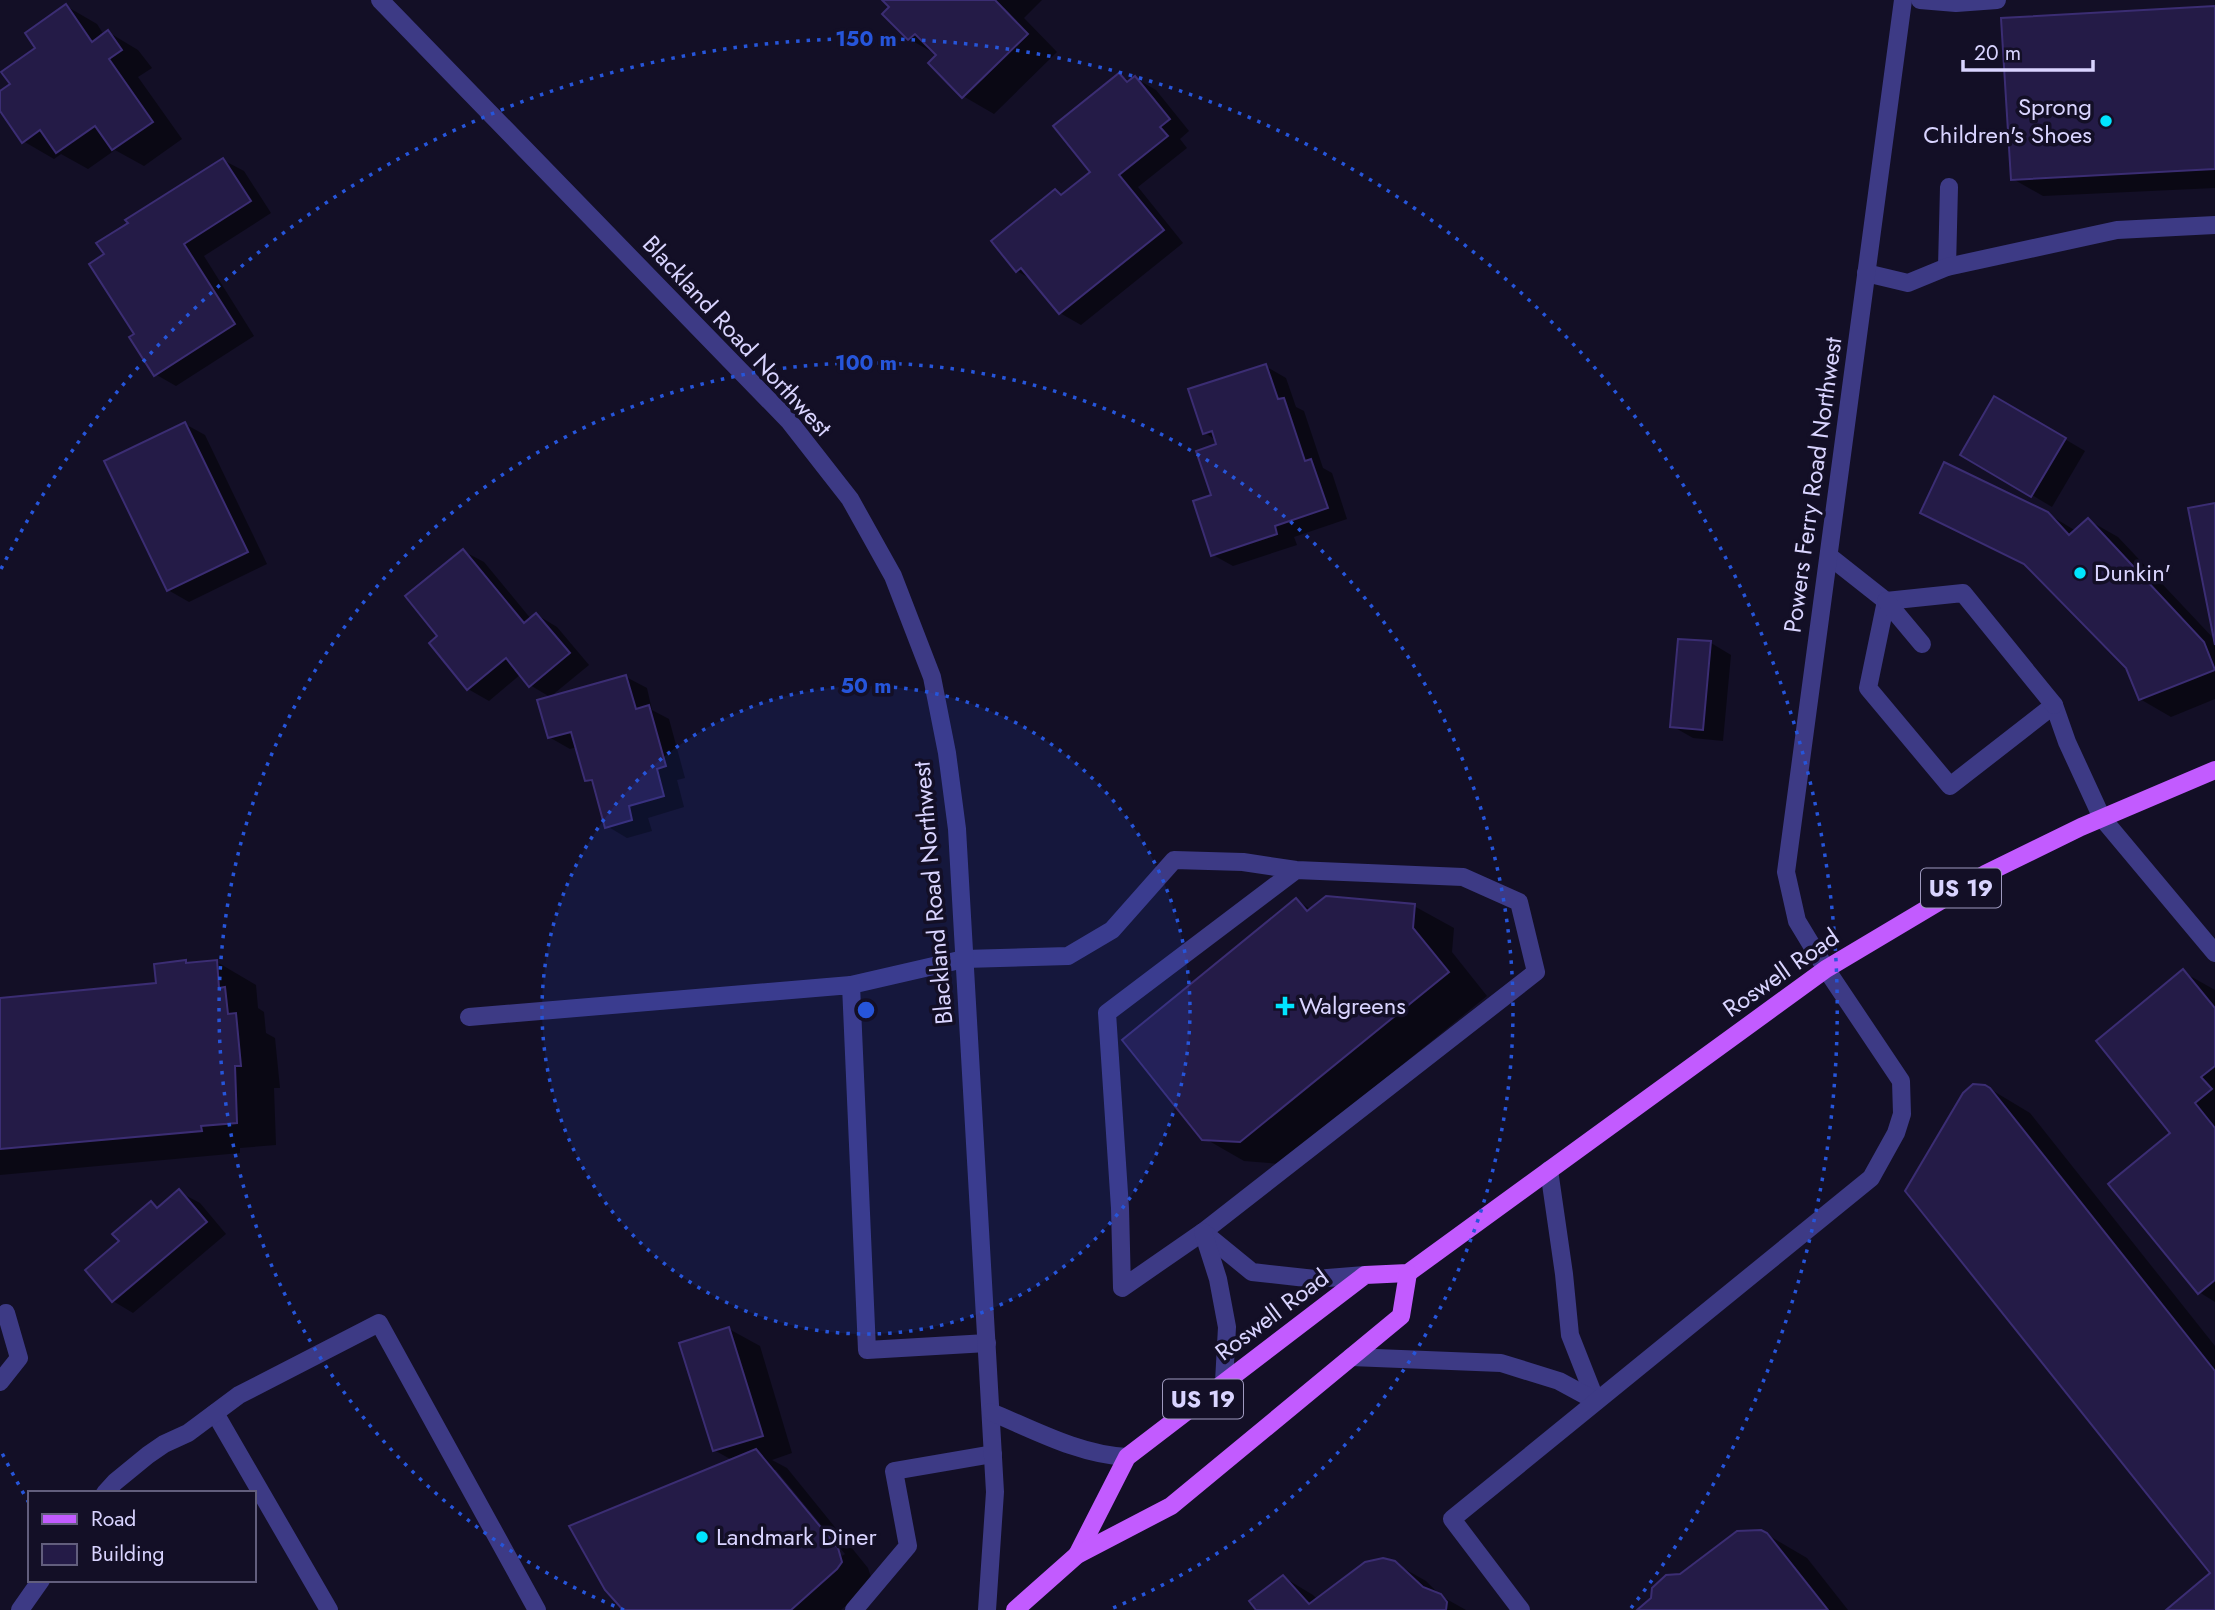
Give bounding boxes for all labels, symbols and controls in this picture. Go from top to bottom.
text: 150 m [835,24,897,54]
scale bar [1963,28,2092,72]
text: 20 m [1974,38,2021,68]
place label: Sprong Children's Shoes [1923,89,2092,152]
marker: Sprong Children's Shoes [2098,113,2114,129]
street label: Blackland Road Northwest [635,227,840,444]
street label: Powers Ferry Road Northwest [1774,335,1851,635]
text: 100 m [835,348,897,378]
place label: Dunkin' [2094,555,2171,590]
marker: Dunkin' [2072,565,2088,581]
text: 50 m [841,671,891,701]
street label: Blackland Road Northwest [904,760,961,1026]
road number: US 19 [1921,868,2001,908]
street label: Roswell Road [1716,920,1846,1025]
place label: Walgreens [1299,988,1406,1023]
centre of rings [854,998,878,1022]
marker: Walgreens [1277,998,1293,1014]
street label: Roswell Road [1207,1260,1336,1369]
road number: US 19 [1163,1380,1243,1418]
legend [28,1491,256,1582]
text: Road [91,1504,136,1534]
place label: Landmark Diner [716,1519,877,1554]
marker: Landmark Diner [694,1529,710,1545]
text: Building [91,1539,164,1569]

